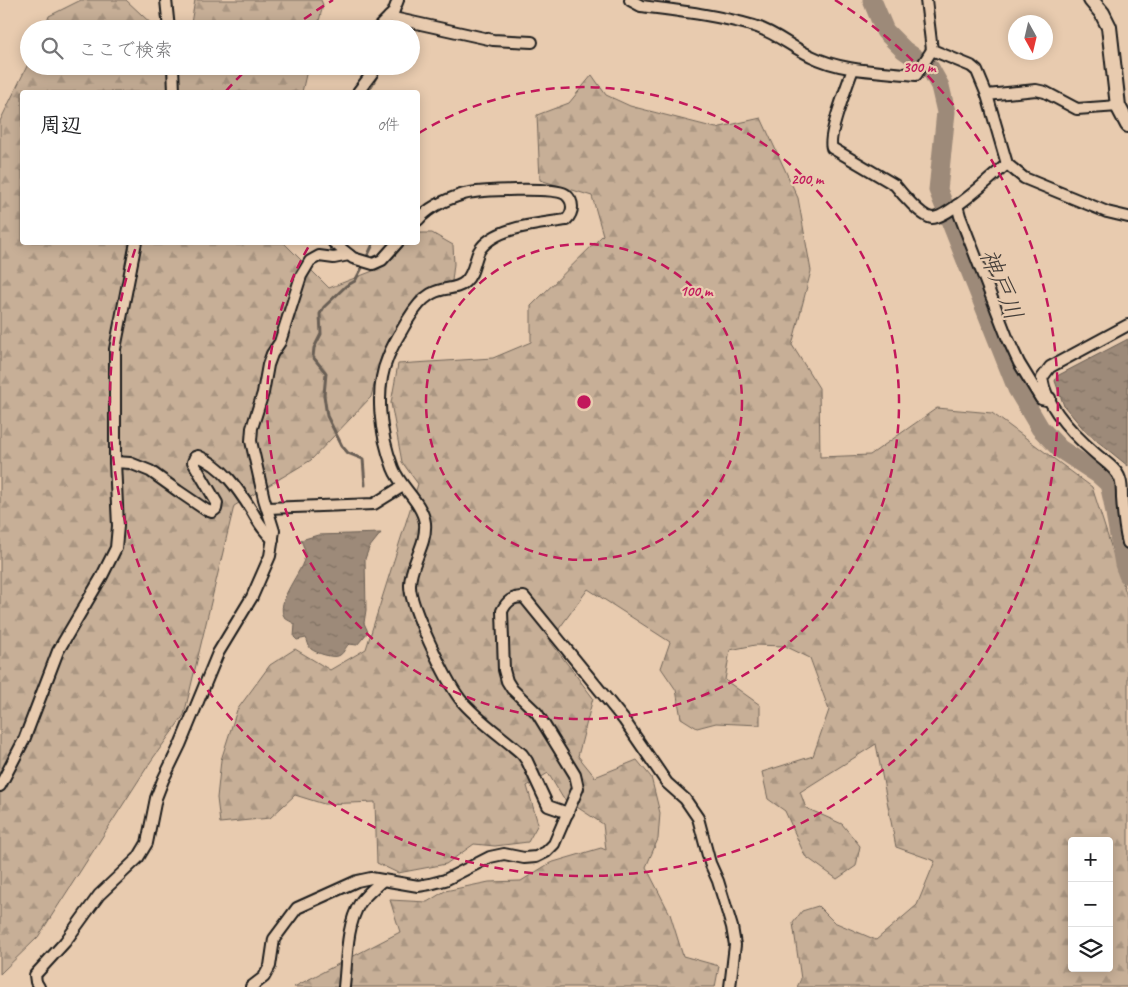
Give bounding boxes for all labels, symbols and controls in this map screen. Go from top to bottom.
north arrow [1008,15,1053,60]
search box [20,20,420,75]
icon: search [38,34,66,62]
text: ここで検索 [78,38,173,62]
text: 300 m [903,58,937,77]
text: 周辺 [40,112,82,138]
text: 0件 [377,115,400,135]
text: 200 m [791,170,825,189]
water label: 神戸川 [972,244,1030,325]
text: 100 m [680,282,714,301]
centre of rings [575,393,593,411]
map controls [1068,837,1113,972]
button: + [1068,837,1113,882]
button: − [1068,882,1113,927]
button: layers [1068,927,1113,972]

